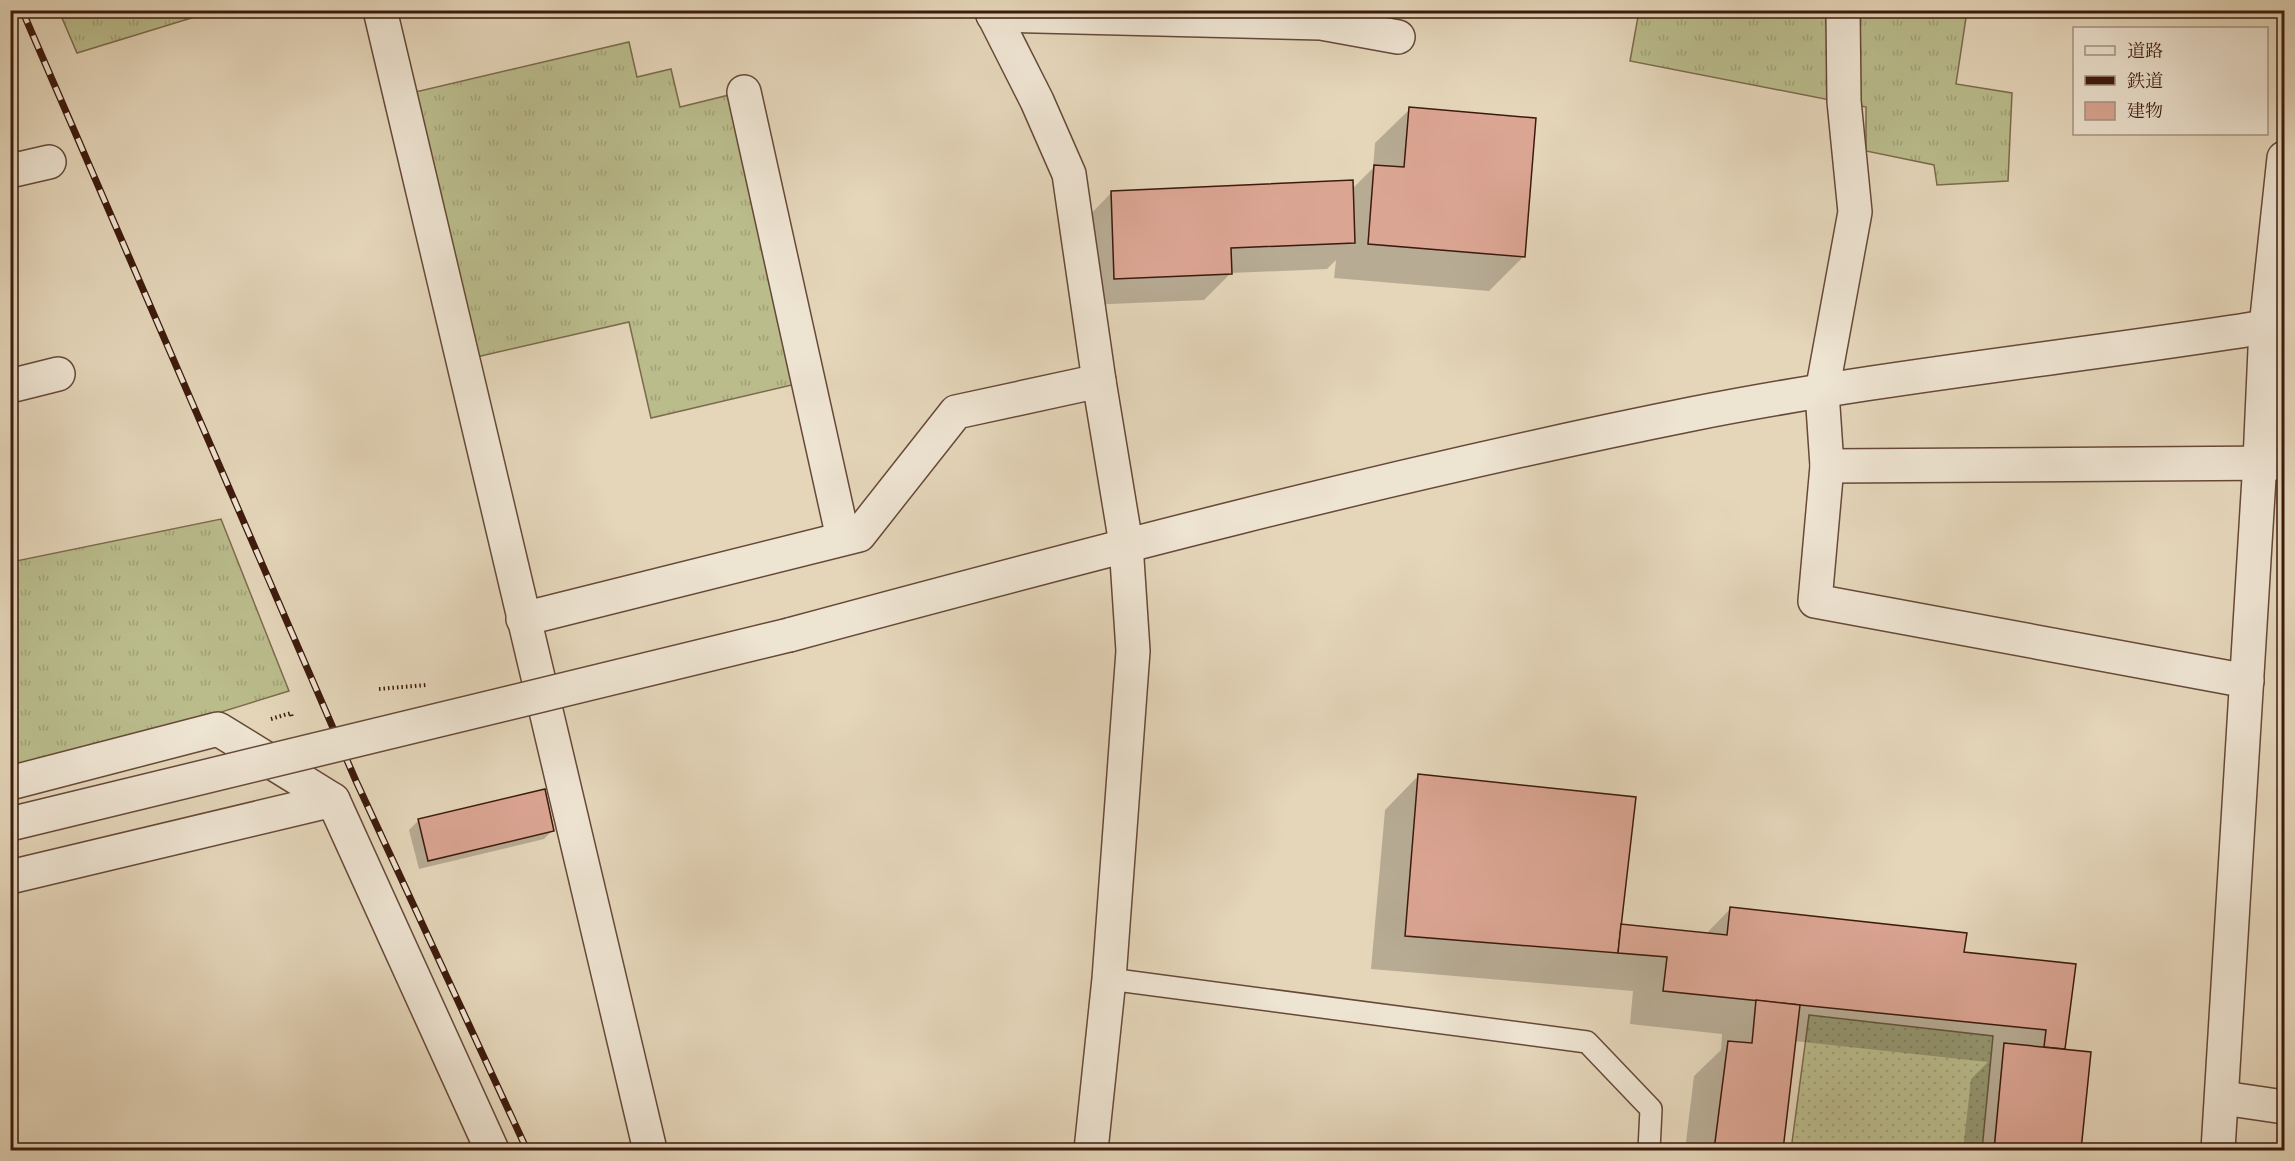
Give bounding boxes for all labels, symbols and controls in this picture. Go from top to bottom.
legend [2073,27,2268,135]
text: 道路 [2127,40,2163,62]
text: 鉄道 [2127,70,2163,92]
text: 建物 [2127,100,2163,122]

